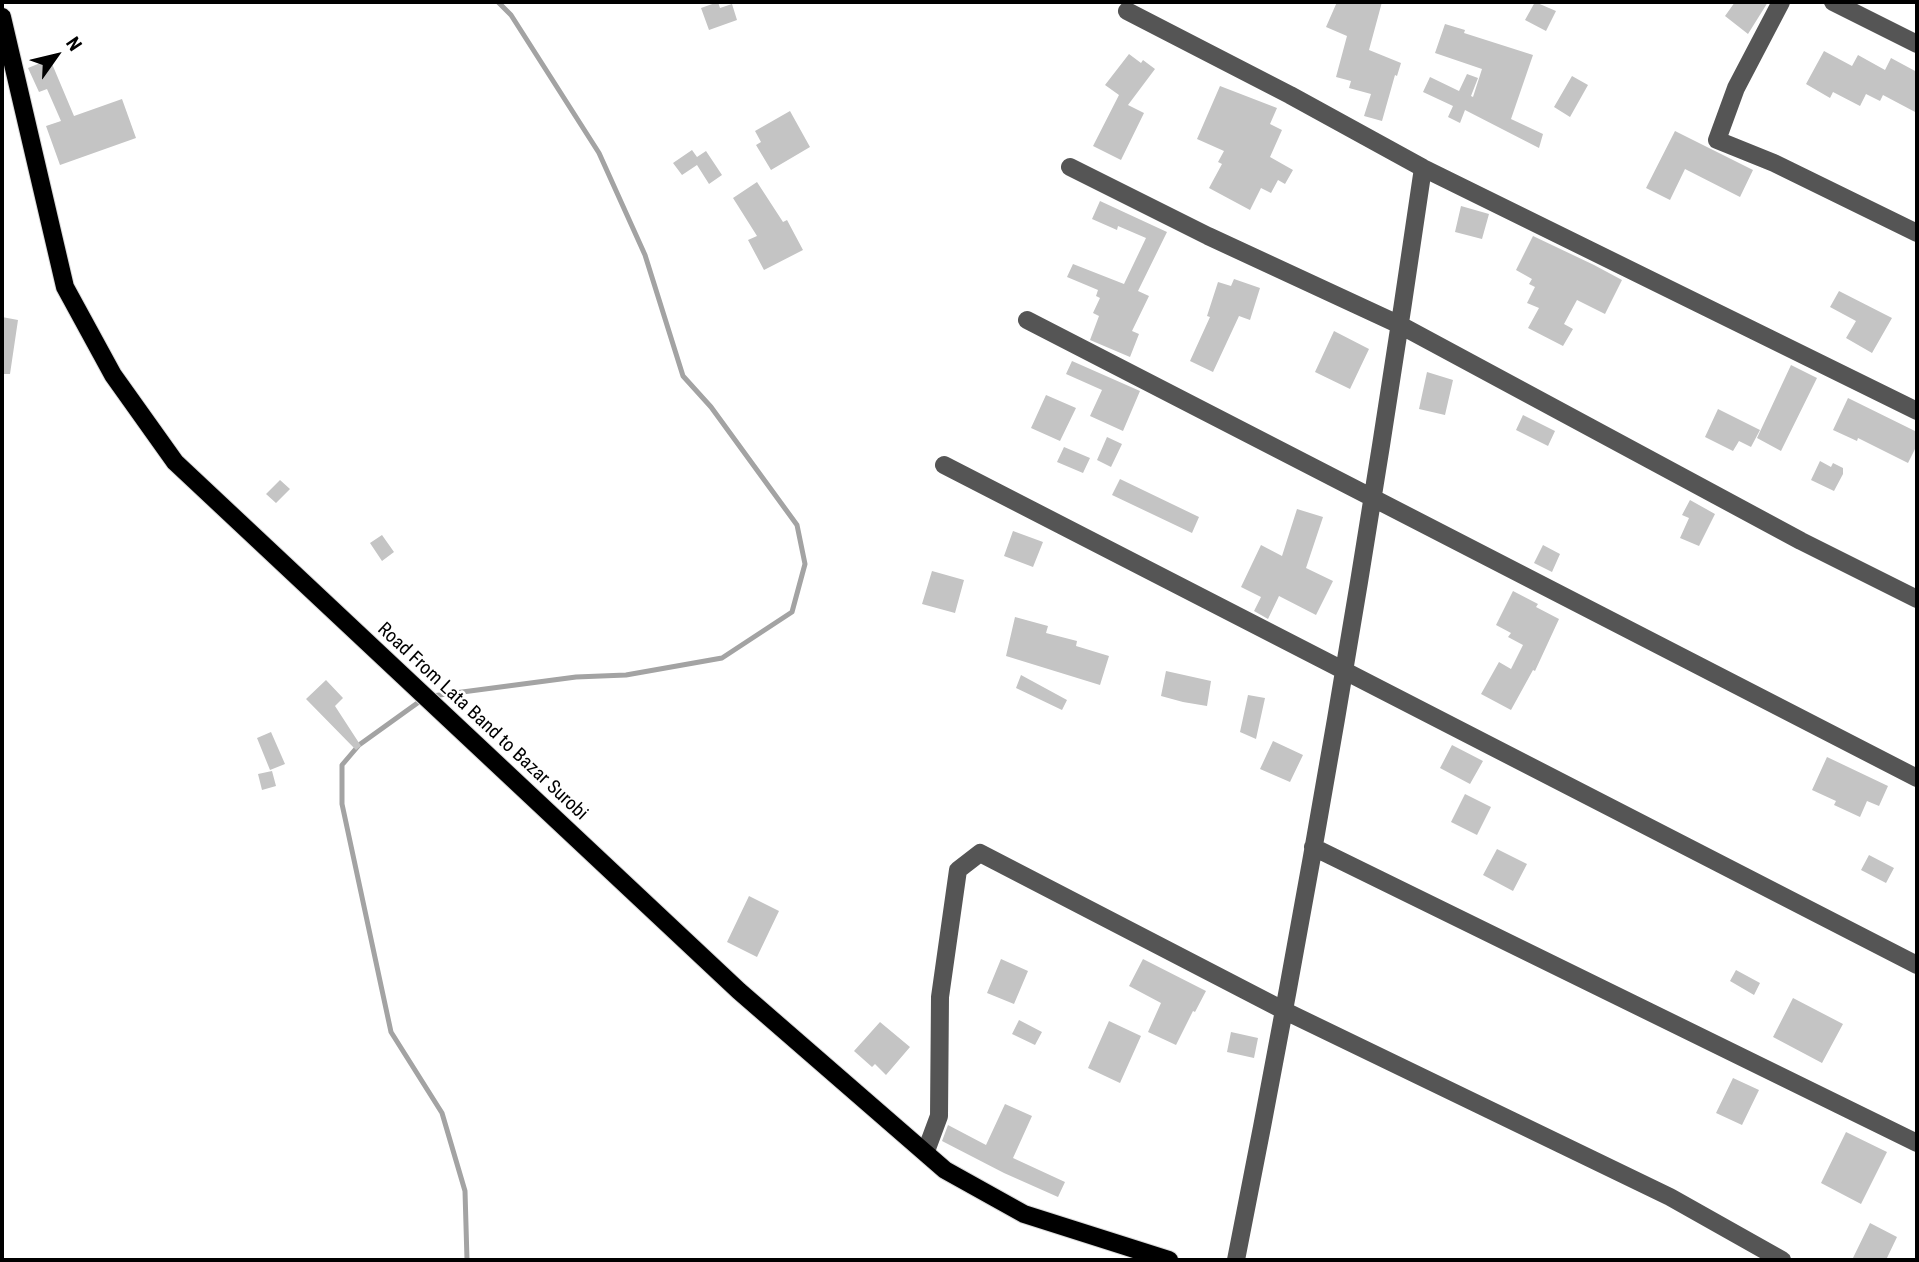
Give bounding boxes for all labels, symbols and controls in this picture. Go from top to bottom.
north arrow [21,21,91,91]
text: N [61,33,87,55]
street label: Road From Lata Band to Bazar Surobi [372,618,592,826]

